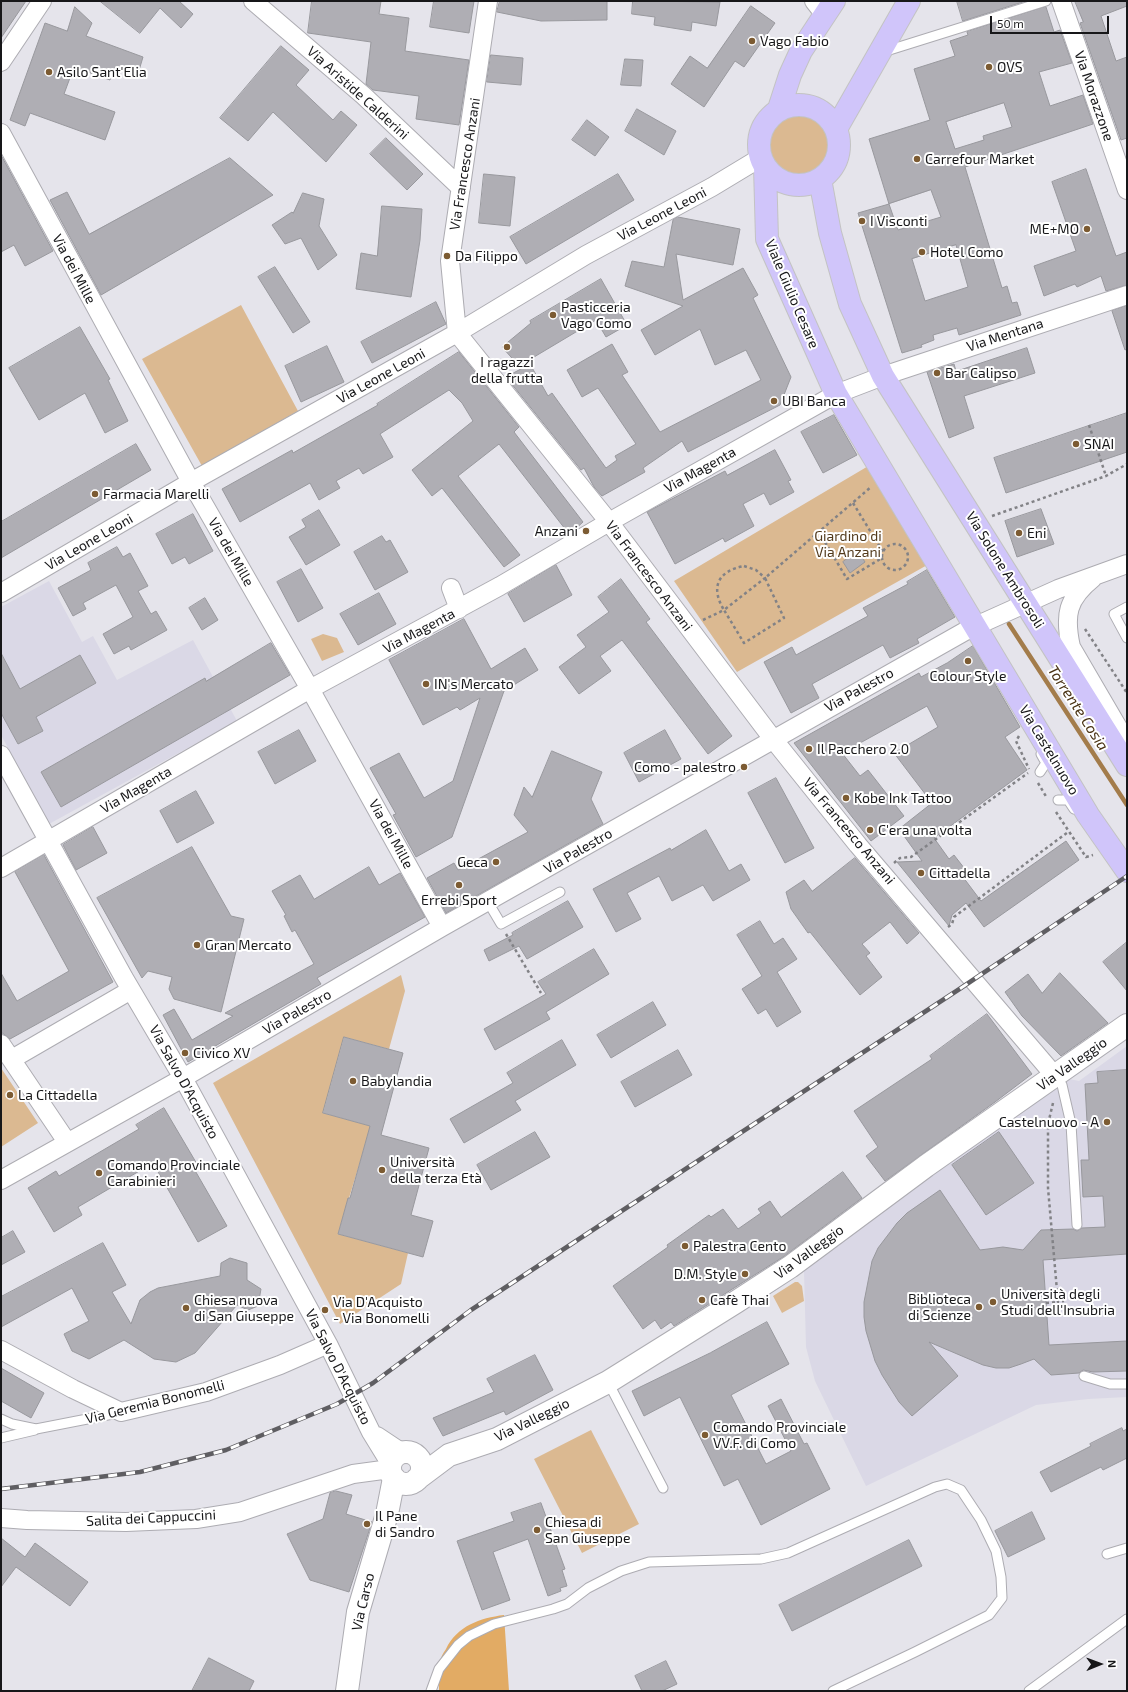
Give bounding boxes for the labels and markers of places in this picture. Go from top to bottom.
place label: Vago Fabio [760,33,829,49]
marker: Vago Fabio [747,36,757,46]
place label: OVS [997,59,1023,75]
marker: OVS [984,62,994,72]
place label: Asilo Sant'Elia [57,64,147,80]
marker: Asilo Sant'Elia [44,67,54,77]
place label: Carrefour Market [925,151,1034,167]
marker: Carrefour Market [912,154,922,164]
place label: I Visconti [870,213,928,229]
marker: I Visconti [857,216,867,226]
place label: ME+MO [1030,221,1079,237]
marker: ME+MO [1082,224,1092,234]
place label: Hotel Como [930,244,1004,260]
marker: Hotel Como [917,247,927,257]
place label: Da Filippo [455,248,518,264]
marker: Da Filippo [442,251,452,261]
place label: Pasticceria Vago Como [561,299,632,332]
marker: Pasticceria Vago Como [548,310,558,320]
marker: I ragazzi della frutta [502,342,512,352]
place label: I ragazzi della frutta [471,354,543,386]
place label: Bar Calipso [945,365,1017,381]
marker: Bar Calipso [932,368,942,378]
place label: UBI Banca [782,393,846,409]
marker: UBI Banca [769,396,779,406]
place label: SNAI [1084,436,1114,452]
marker: SNAI [1071,439,1081,449]
place label: Farmacia Marelli [103,486,209,502]
marker: Farmacia Marelli [90,489,100,499]
place label: Anzani [535,523,578,539]
place label: Eni [1027,525,1046,541]
marker: Anzani [581,526,591,536]
marker: Eni [1014,528,1024,538]
marker: Colour Style [963,656,973,666]
place label: Colour Style [930,668,1006,684]
place label: IN's Mercato [434,676,514,692]
marker: IN's Mercato [421,679,431,689]
place label: Il Pacchero 2.0 [817,741,909,757]
marker: Il Pacchero 2.0 [804,744,814,754]
place label: Como - palestro [634,759,736,775]
marker: Como - palestro [739,762,749,772]
place label: Kobe Ink Tattoo [854,790,952,806]
marker: Kobe Ink Tattoo [841,793,851,803]
place label: C'era una volta [878,822,972,838]
marker: C'era una volta [865,825,875,835]
place label: Geca [457,854,488,870]
marker: Geca [491,857,501,867]
place label: Cittadella [929,865,990,881]
marker: Cittadella [916,868,926,878]
marker: Errebi Sport [454,880,464,890]
place label: Errebi Sport [421,892,497,908]
place label: Gran Mercato [205,937,291,953]
marker: Gran Mercato [192,940,202,950]
place label: Civico XV [193,1045,250,1061]
marker: Civico XV [180,1048,190,1058]
place label: Babylandia [361,1073,432,1089]
marker: Babylandia [348,1076,358,1086]
place label: La Cittadella [18,1087,97,1103]
marker: La Cittadella [5,1090,15,1100]
place label: Castelnuovo - A [999,1114,1099,1130]
marker: Castelnuovo - A [1102,1117,1112,1127]
place label: Università della terza Età [390,1154,482,1186]
place label: Comando Provinciale Carabinieri [107,1157,240,1190]
marker: Università della terza Età [377,1165,387,1175]
marker: Comando Provinciale Carabinieri [94,1168,104,1178]
place label: Palestra Cento [693,1238,786,1254]
marker: Palestra Cento [680,1241,690,1251]
place label: D.M. Style [674,1266,737,1282]
marker: D.M. Style [740,1269,750,1279]
place label: Università degli Studi dell'Insubria [1001,1286,1115,1318]
place label: Biblioteca di Scienze [908,1291,971,1324]
place label: Chiesa nuova di San Giuseppe [194,1292,294,1324]
place label: Cafè Thai [710,1292,769,1308]
place label: Via D'Acquisto - Via Bonomelli [333,1294,430,1326]
marker: Cafè Thai [697,1295,707,1305]
marker: Università degli Studi dell'Insubria [988,1297,998,1307]
marker: Biblioteca di Scienze [974,1302,984,1312]
marker: Chiesa nuova di San Giuseppe [181,1303,191,1313]
marker: Via D'Acquisto - Via Bonomelli [320,1305,330,1315]
place label: Comando Provinciale VV.F. di Como [713,1419,846,1452]
marker: Comando Provinciale VV.F. di Como [700,1430,710,1440]
place label: Il Pane di Sandro [375,1508,435,1540]
place label: Chiesa di San Giuseppe [545,1514,630,1546]
marker: Il Pane di Sandro [362,1519,372,1529]
marker: Chiesa di San Giuseppe [532,1525,542,1535]

